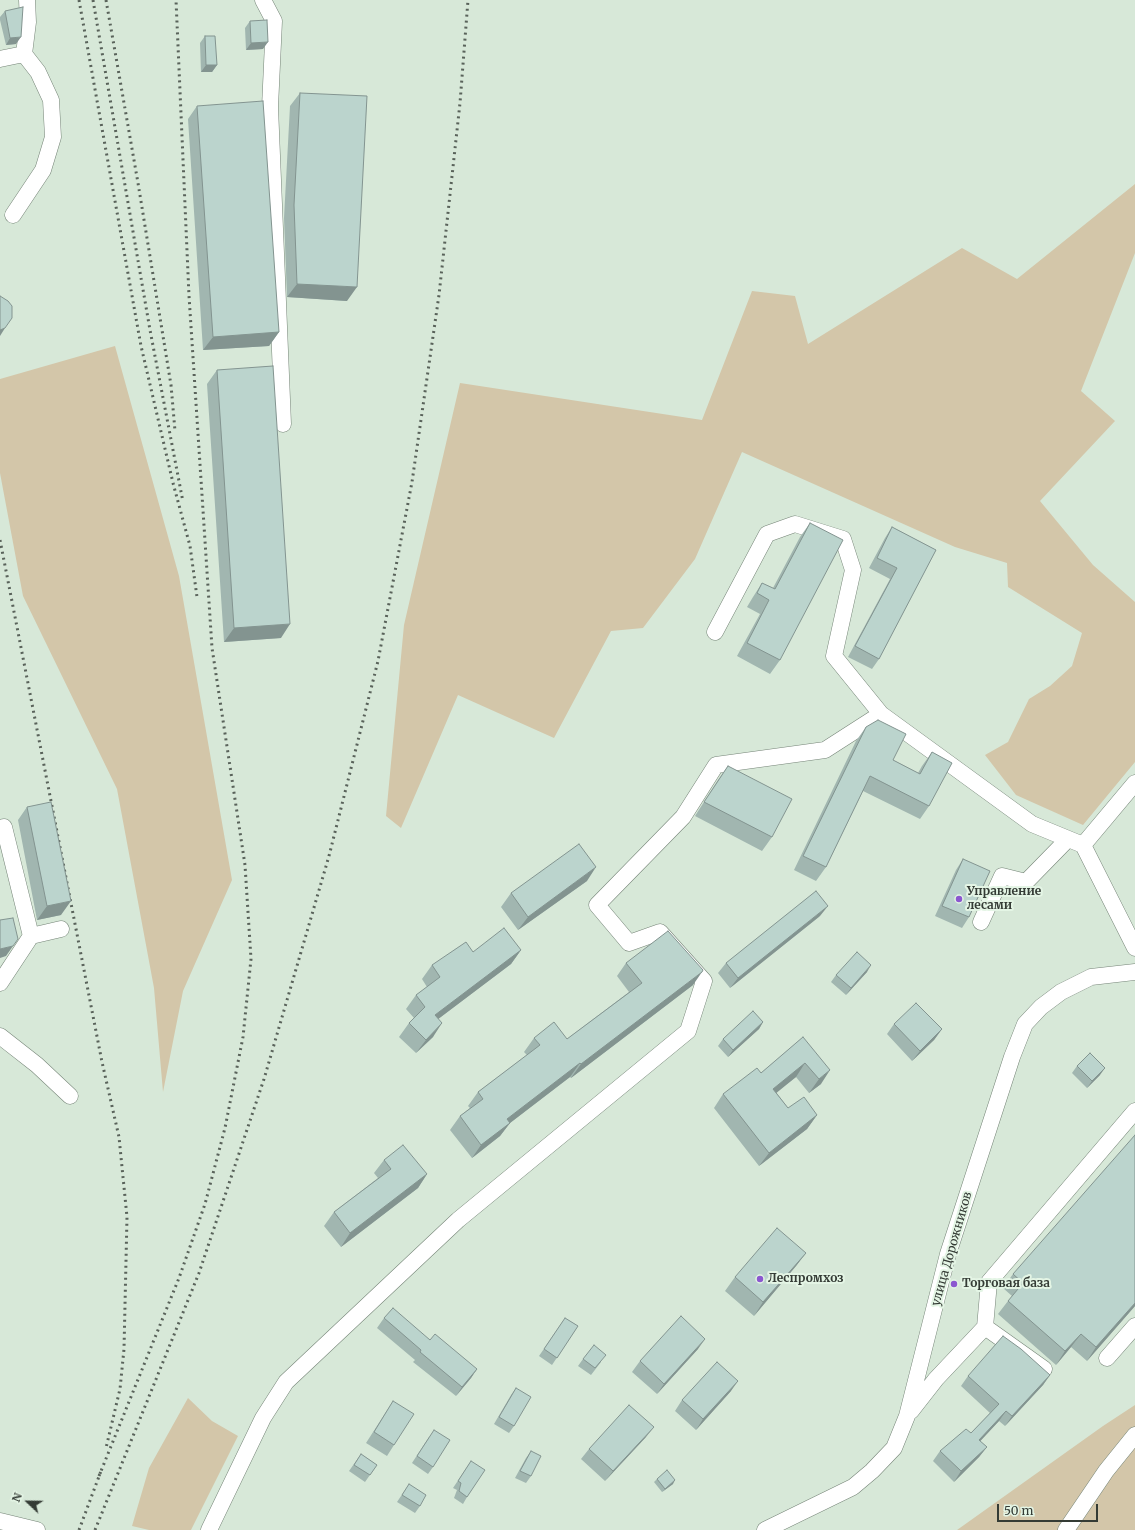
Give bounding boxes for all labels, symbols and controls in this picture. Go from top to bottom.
place label: Управление лесами [967,885,1041,913]
marker: Управление лесами [954,894,964,904]
street label: улица Дорожников [929,1190,975,1308]
place label: Леспромхоз [768,1272,844,1286]
marker: Леспромхоз [755,1274,765,1284]
place label: Торговая база [962,1277,1050,1291]
marker: Торговая база [949,1279,959,1289]
north arrow [8,1482,48,1522]
text: N [9,1491,25,1504]
scale bar [999,1496,1100,1522]
text: 50 m [1004,1503,1033,1518]

